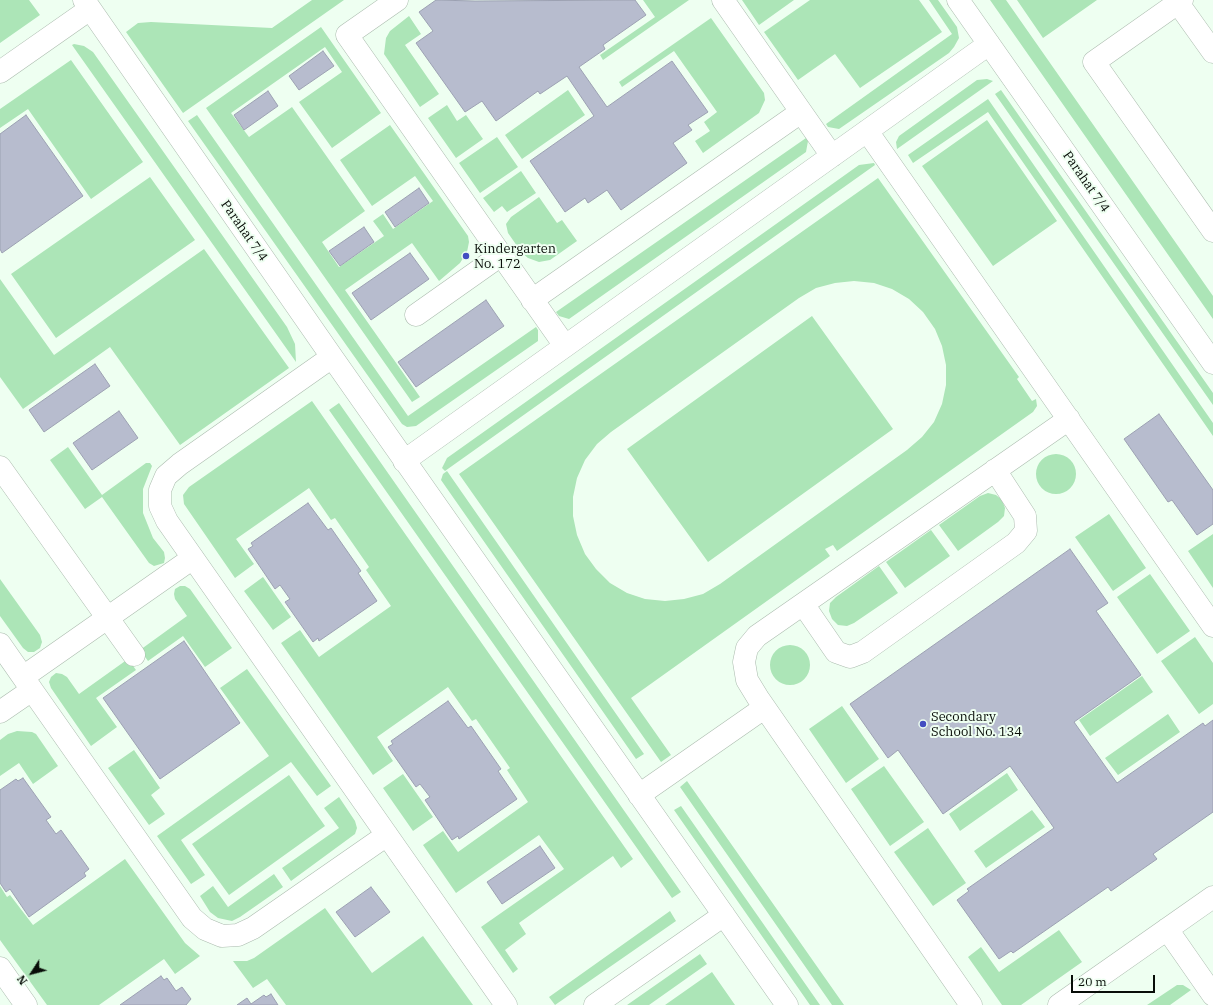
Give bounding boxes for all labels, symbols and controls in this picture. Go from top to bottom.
street label: Parahat 7/4 [1059,148,1113,216]
street label: Parahat 7/4 [217,197,271,265]
place label: Kindergarten No. 172 [474,241,556,272]
marker: Kindergarten No. 172 [461,251,471,261]
place label: Secondary School No. 134 [931,709,1022,740]
marker: Secondary School No. 134 [918,719,928,729]
north arrow [12,953,52,993]
scale bar [1073,967,1157,993]
text: N [14,972,31,988]
text: 20 m [1078,974,1107,989]

